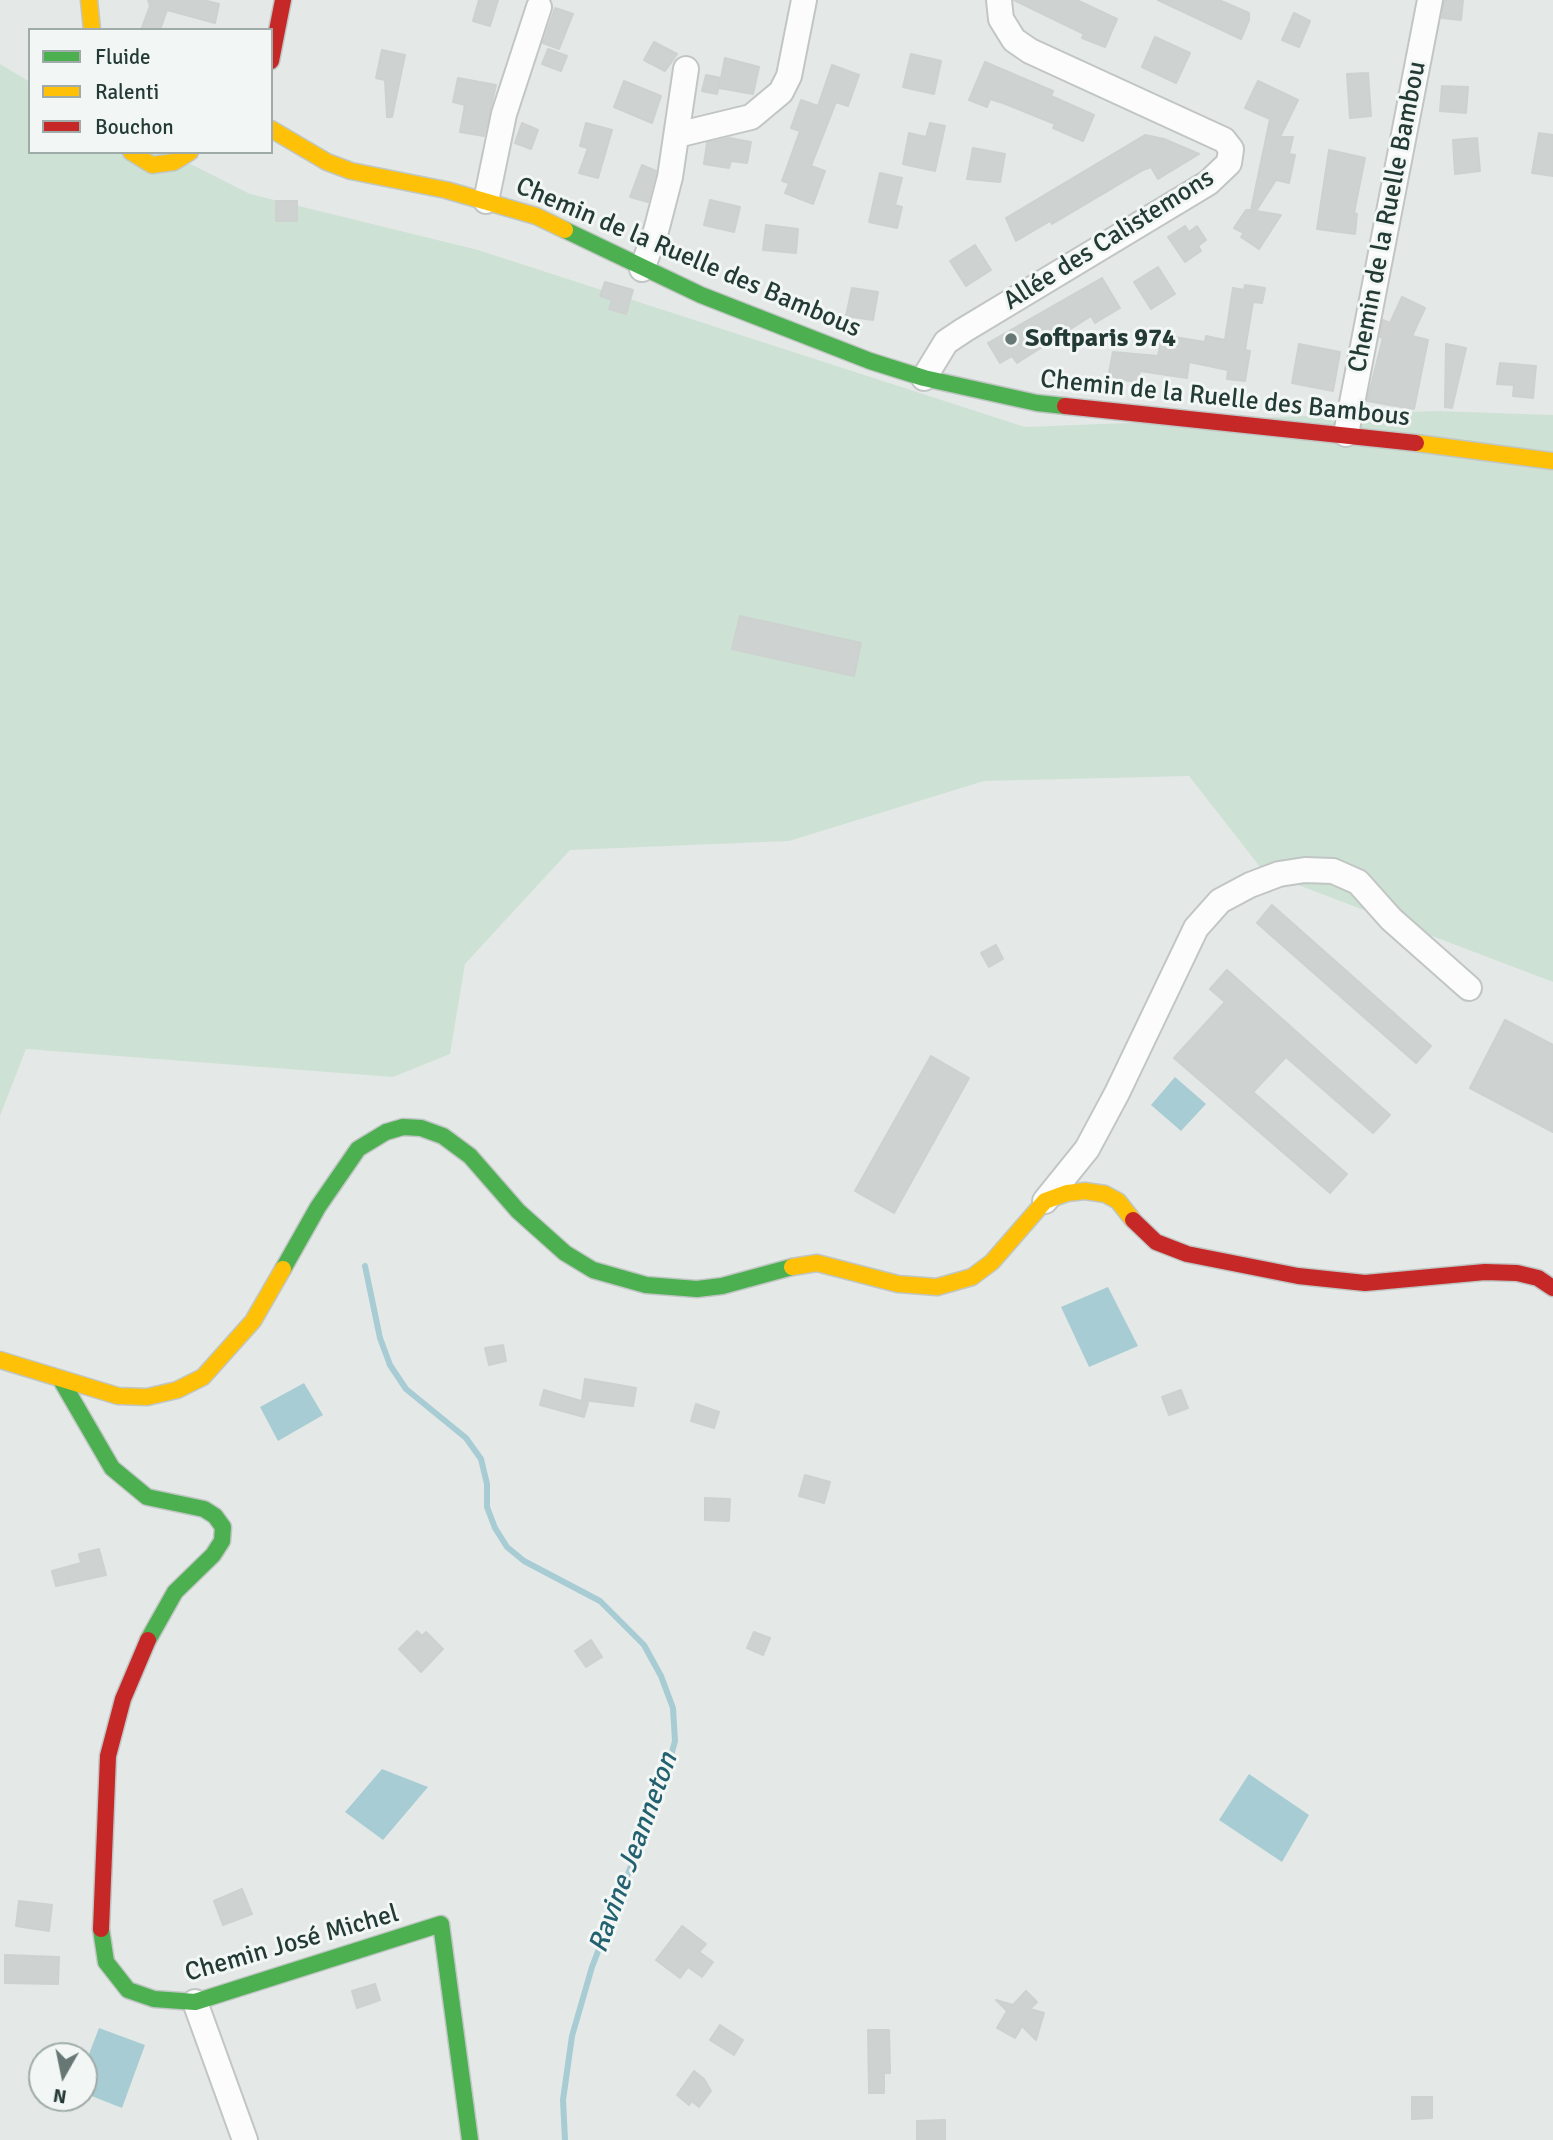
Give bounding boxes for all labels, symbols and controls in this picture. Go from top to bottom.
legend [28,28,273,154]
text: Fluide [95,44,151,70]
street label: Chemin de la Ruelle Bambou [1343,59,1433,375]
text: Ralenti [95,79,159,105]
text: Bouchon [95,114,174,140]
street label: Allée des Calistemons [998,163,1220,317]
street label: Chemin de la Ruelle des Bambous [511,171,865,345]
place label: Softparis 974 [1025,323,1176,355]
marker: Softparis 974 [1003,331,1019,347]
street label: Chemin de la Ruelle des Bambous [1039,364,1411,434]
water label: Ravine Jeanneton [582,1748,686,1958]
street label: Chemin José Michel [182,1899,402,1989]
north arrow [28,2042,98,2112]
text: N [52,2083,68,2109]

